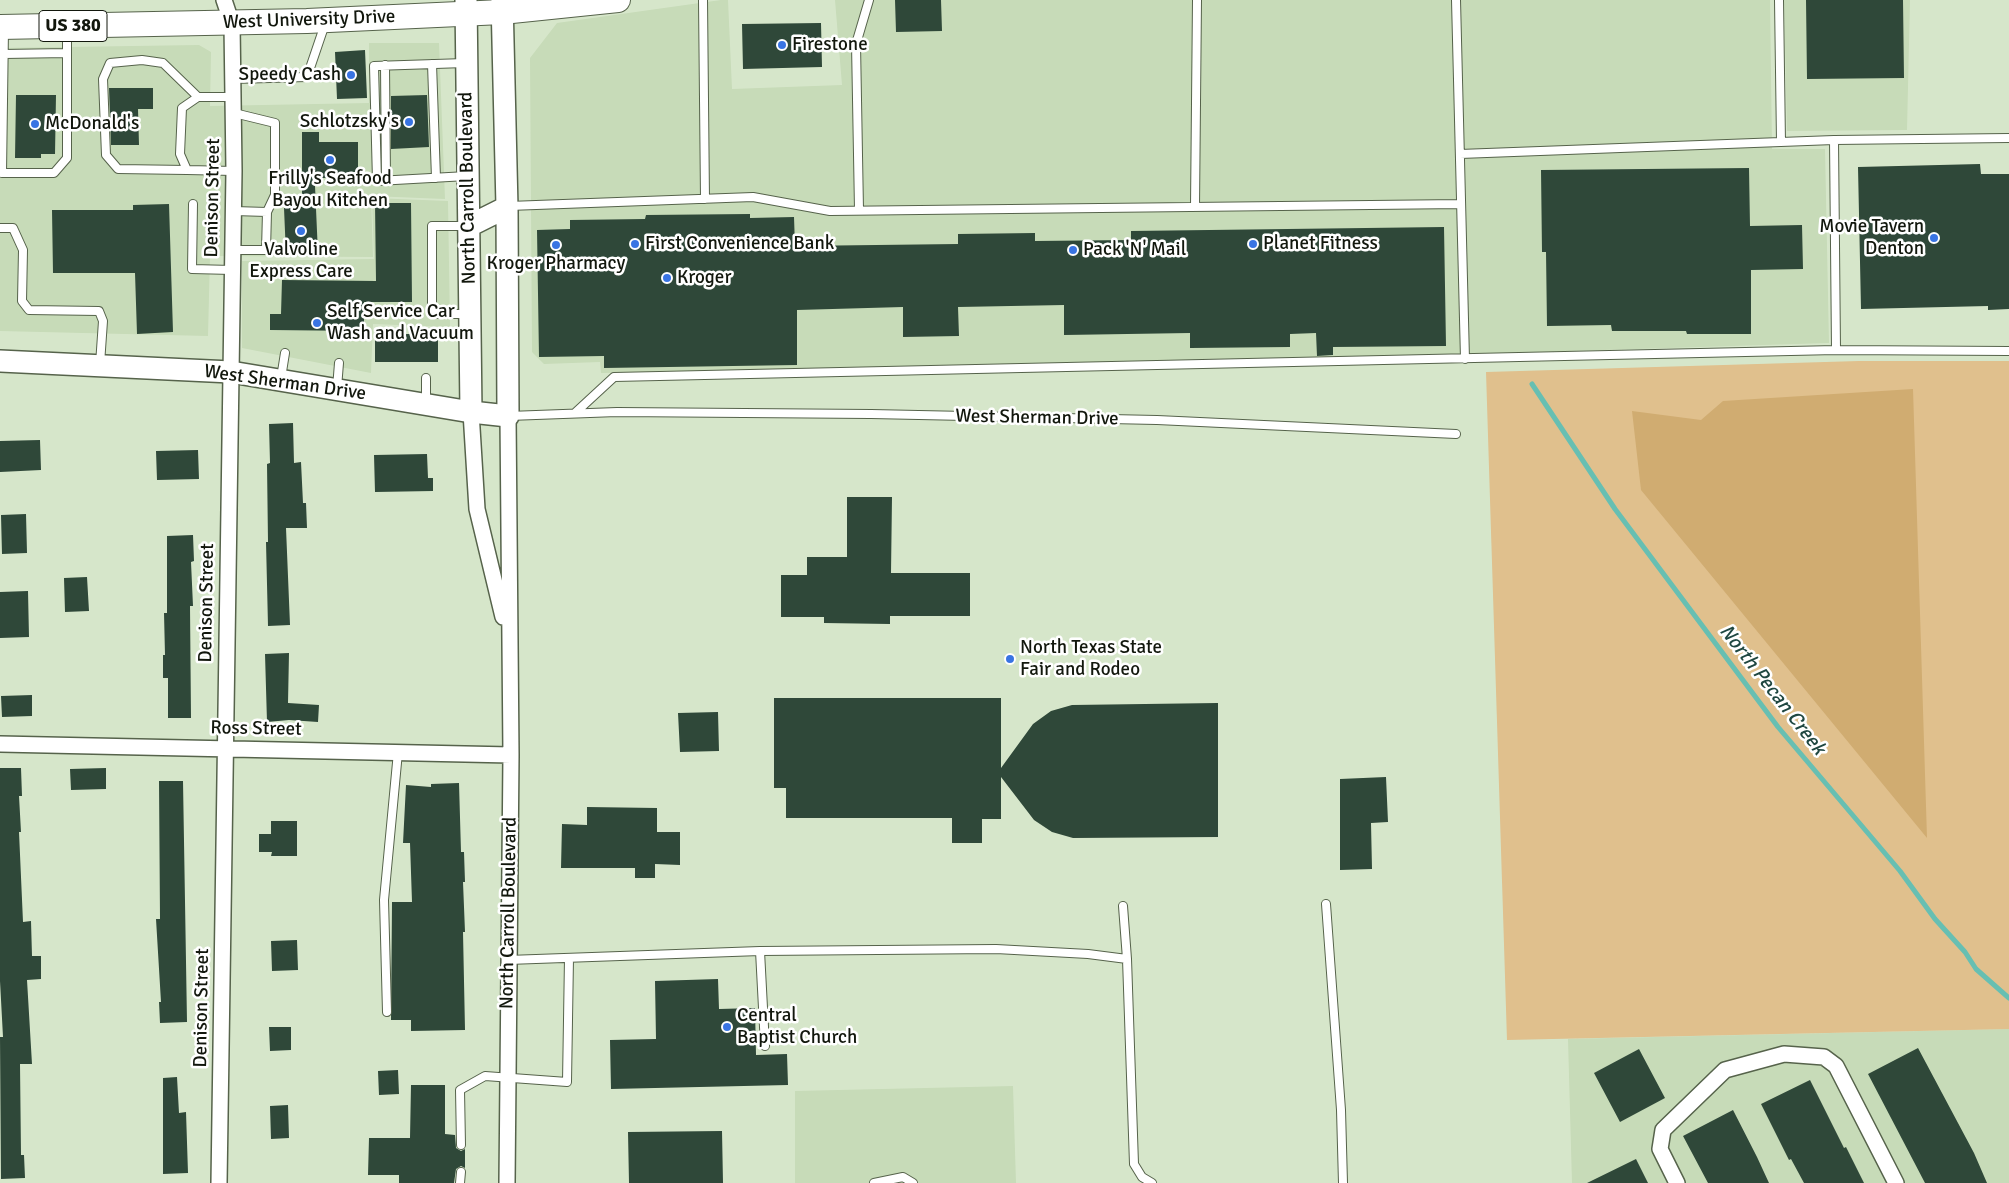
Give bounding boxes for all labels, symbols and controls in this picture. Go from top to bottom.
street label: West University Drive [222,6,396,34]
road number: US 380 [39,10,107,42]
place label: Firestone [792,34,868,56]
marker: Firestone [776,39,788,51]
place label: Speedy Cash [239,64,341,86]
marker: Speedy Cash [345,69,357,81]
street label: North Carroll Boulevard [455,92,481,284]
place label: Schlotzsky's [300,111,399,133]
place label: McDonald's [45,113,139,135]
marker: Schlotzsky's [403,116,415,128]
marker: McDonald's [29,118,41,130]
street label: Denison Street [201,138,225,258]
marker: Frilly's Seafood Bayou Kitchen [324,154,336,166]
place label: Frilly's Seafood Bayou Kitchen [268,168,392,212]
place label: Movie Tavern Denton [1819,216,1924,260]
marker: Valvoline Express Care [295,225,307,237]
marker: Movie Tavern Denton [1928,232,1940,244]
place label: First Convenience Bank [645,233,834,255]
place label: Planet Fitness [1263,233,1378,255]
marker: First Convenience Bank [629,238,641,250]
marker: Planet Fitness [1247,238,1259,250]
place label: Valvoline Express Care [249,239,353,283]
marker: Kroger Pharmacy [550,239,562,251]
place label: Pack 'N' Mail [1083,239,1186,261]
marker: Pack 'N' Mail [1067,244,1079,256]
place label: Kroger Pharmacy [487,253,625,275]
place label: Kroger [677,267,731,289]
marker: Kroger [661,272,673,284]
place label: Self Service Car Wash and Vacuum [327,301,474,345]
marker: Self Service Car Wash and Vacuum [311,317,323,329]
street label: West Sherman Drive [203,360,367,406]
street label: West Sherman Drive [955,405,1119,431]
street label: Denison Street [195,543,219,663]
water label: North Pecan Creek [1714,620,1830,760]
place label: North Texas State Fair and Rodeo [1020,637,1162,681]
marker: North Texas State Fair and Rodeo [1004,653,1016,665]
street label: Ross Street [210,717,302,741]
street label: North Carroll Boulevard [496,817,522,1009]
street label: Denison Street [190,948,214,1068]
place label: Central Baptist Church [737,1005,857,1049]
marker: Central Baptist Church [721,1021,733,1033]

